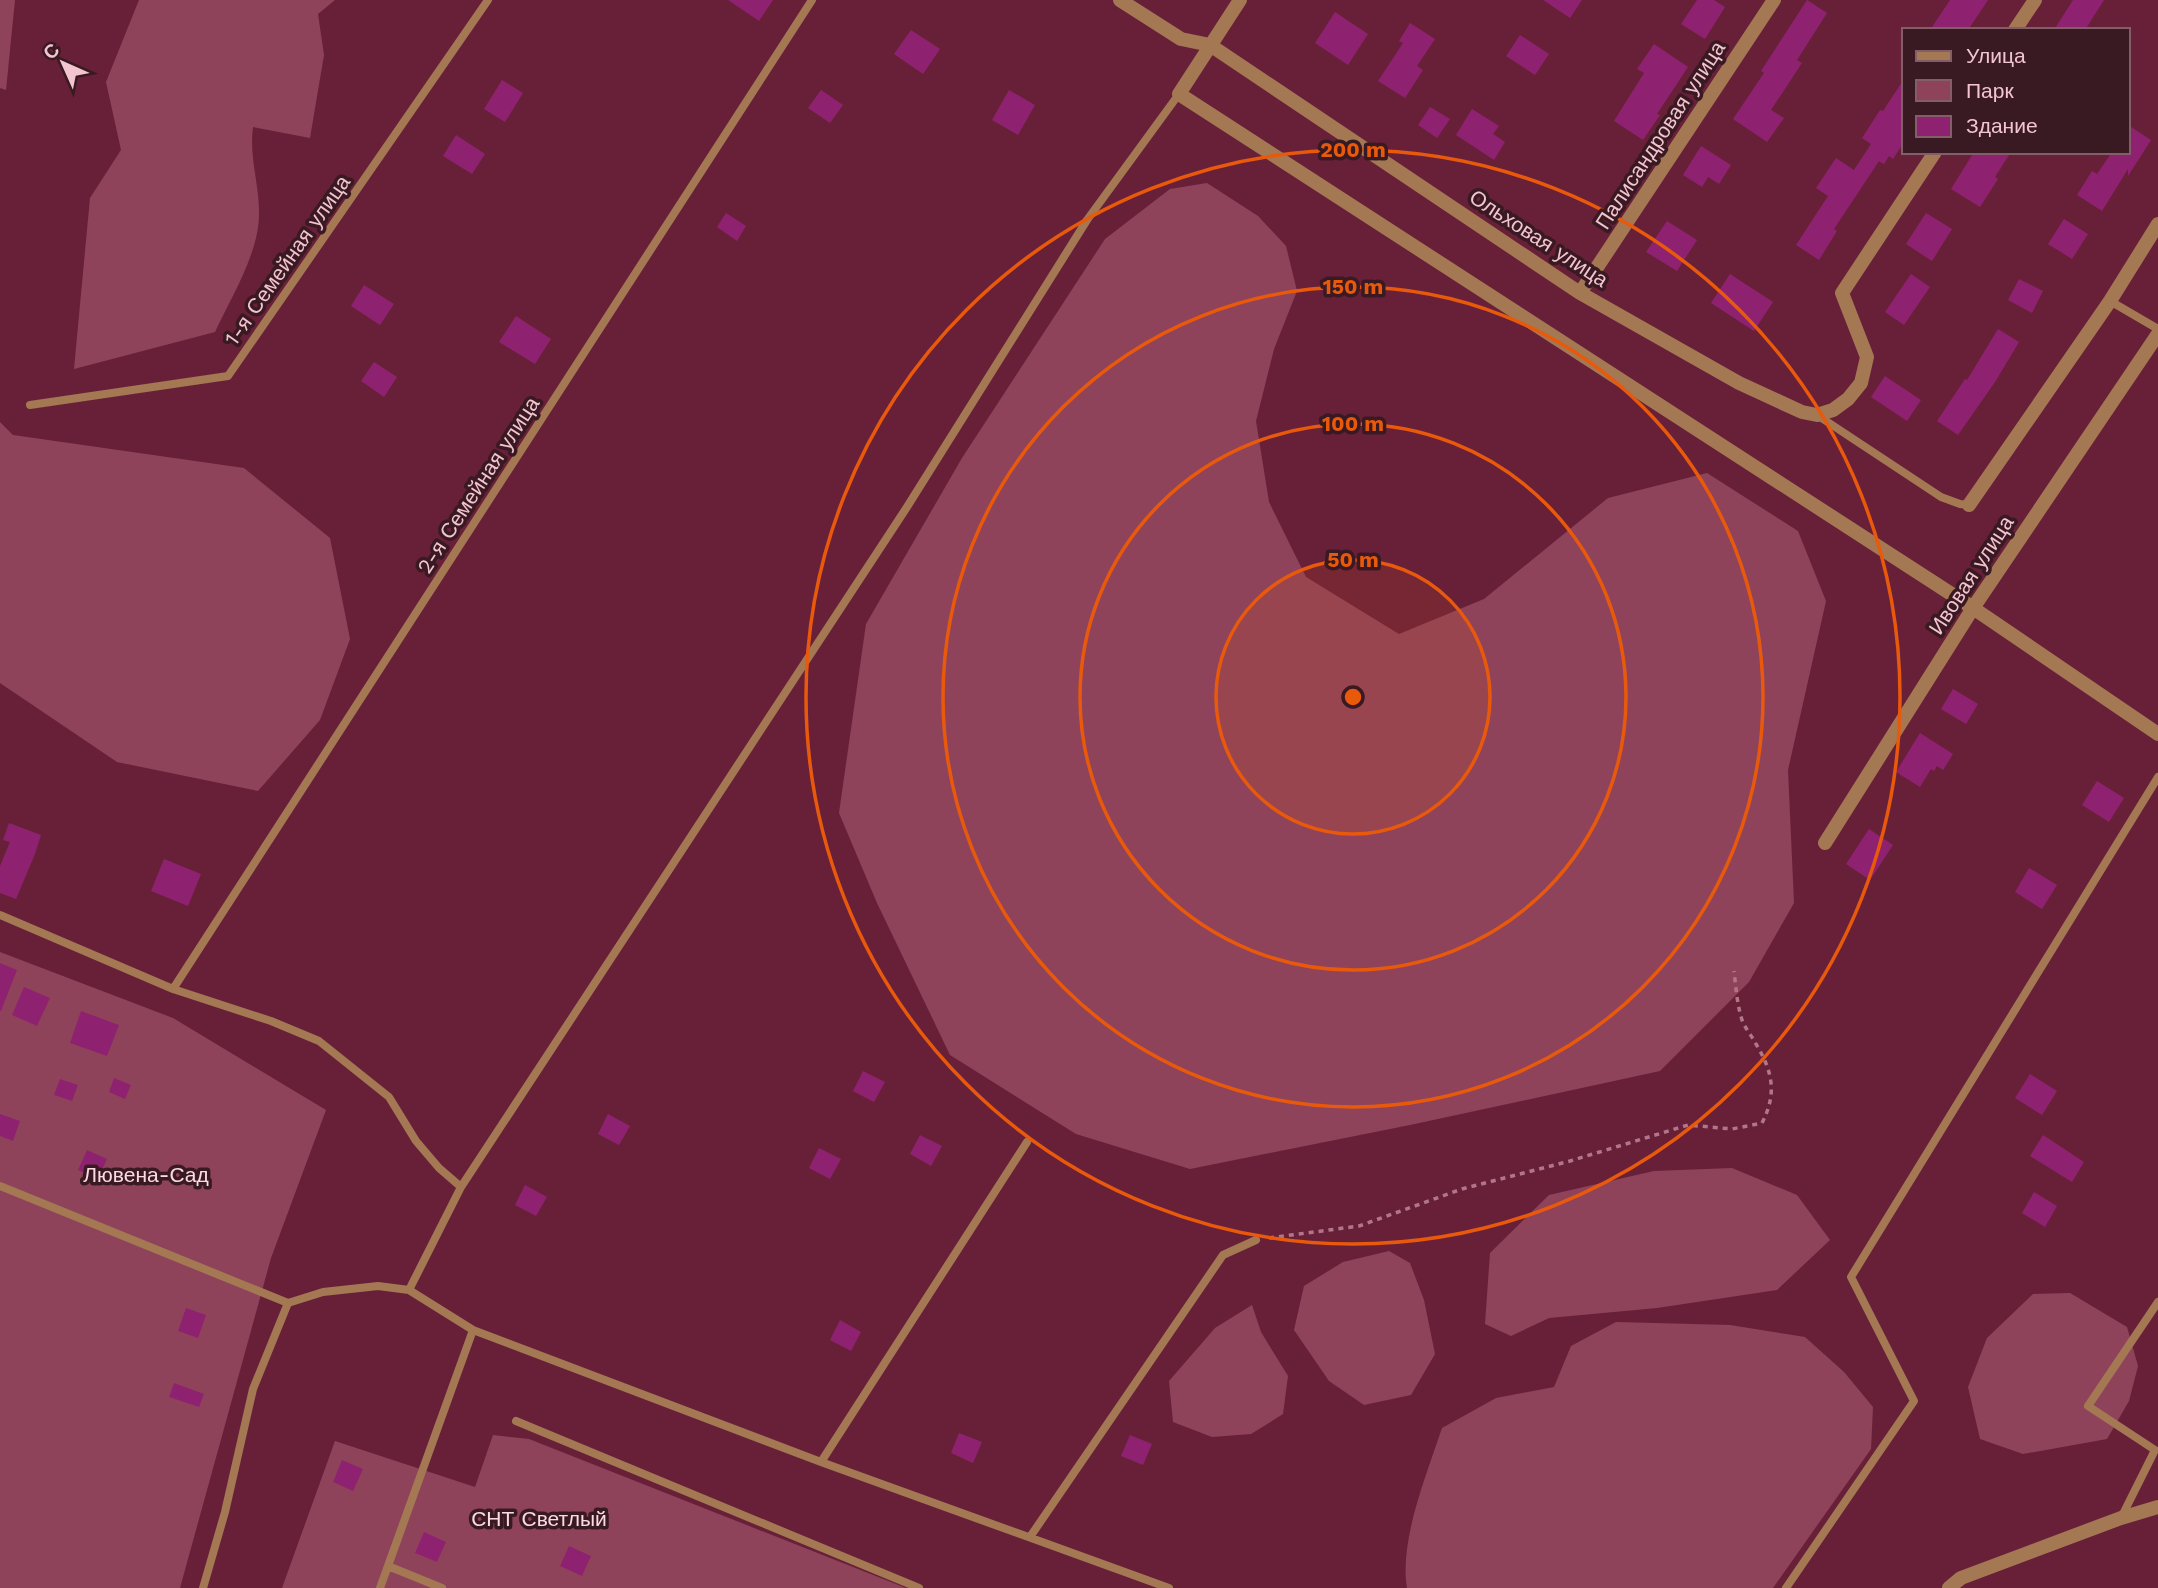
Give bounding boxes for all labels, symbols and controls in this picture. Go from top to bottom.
north arrow [28,28,98,98]
legend [1902,28,2130,154]
street label: Палисандровая улица [1590,36,1730,234]
text: С [38,38,65,64]
text: Улица [1966,43,2026,68]
text: Парк [1966,78,2014,103]
text: Здание [1966,113,2038,138]
text: 200 m [1320,137,1386,162]
street label: 1-я Семейная улица [219,170,355,350]
street label: Ольховая улица [1465,184,1613,292]
text: 150 m [1323,274,1383,299]
street label: 2-я Семейная улица [412,392,545,578]
text: 100 m [1322,411,1384,436]
street label: Ивовая улица [1923,511,2019,639]
text: 50 m [1327,547,1379,572]
centre of rings [1341,685,1365,709]
park label: Лювена-Сад [83,1162,209,1187]
park label: СНТ Светлый [471,1506,607,1531]

